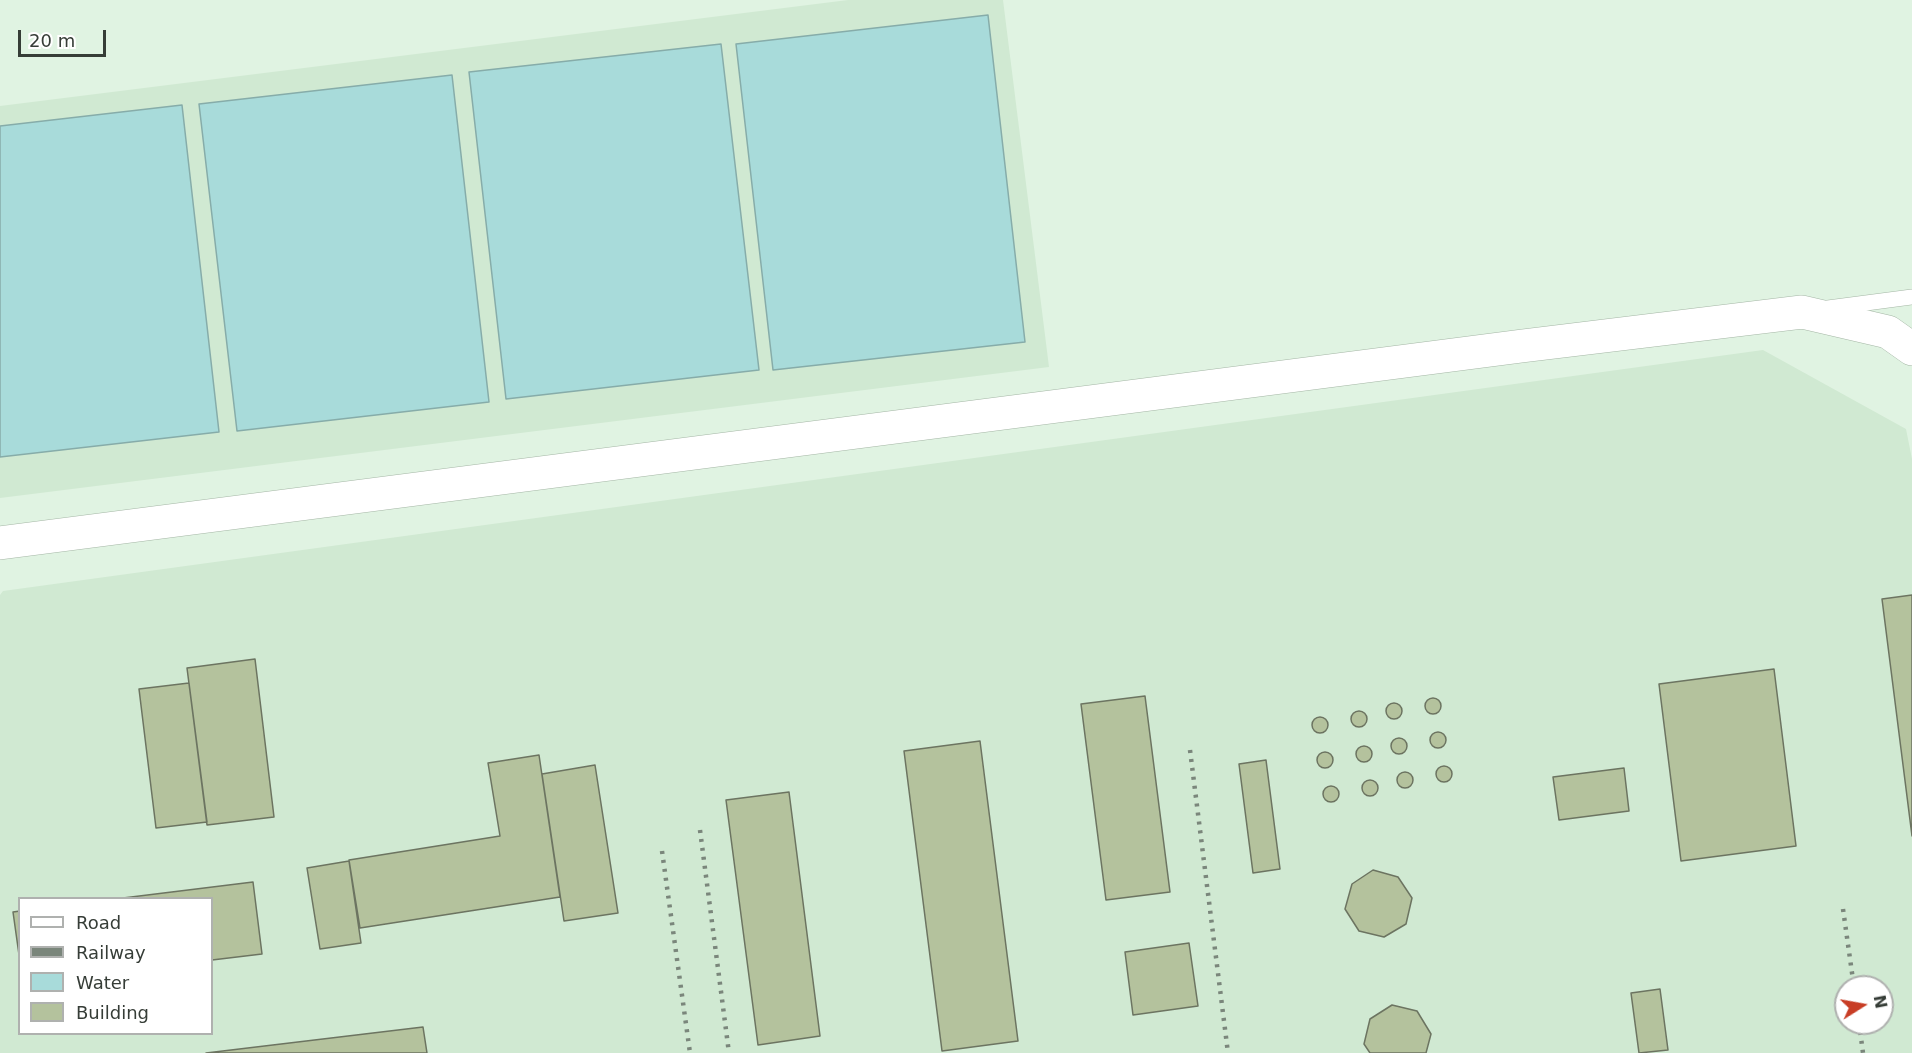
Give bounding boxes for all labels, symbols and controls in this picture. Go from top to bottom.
scale bar [21,18,110,56]
text: 20 m [29,30,75,51]
legend [18,897,213,1035]
text: Road [76,912,121,933]
text: Railway [76,942,146,963]
text: Water [76,972,129,993]
north arrow [1834,975,1894,1035]
text: N [1870,993,1891,1010]
text: Building [76,1002,149,1023]

